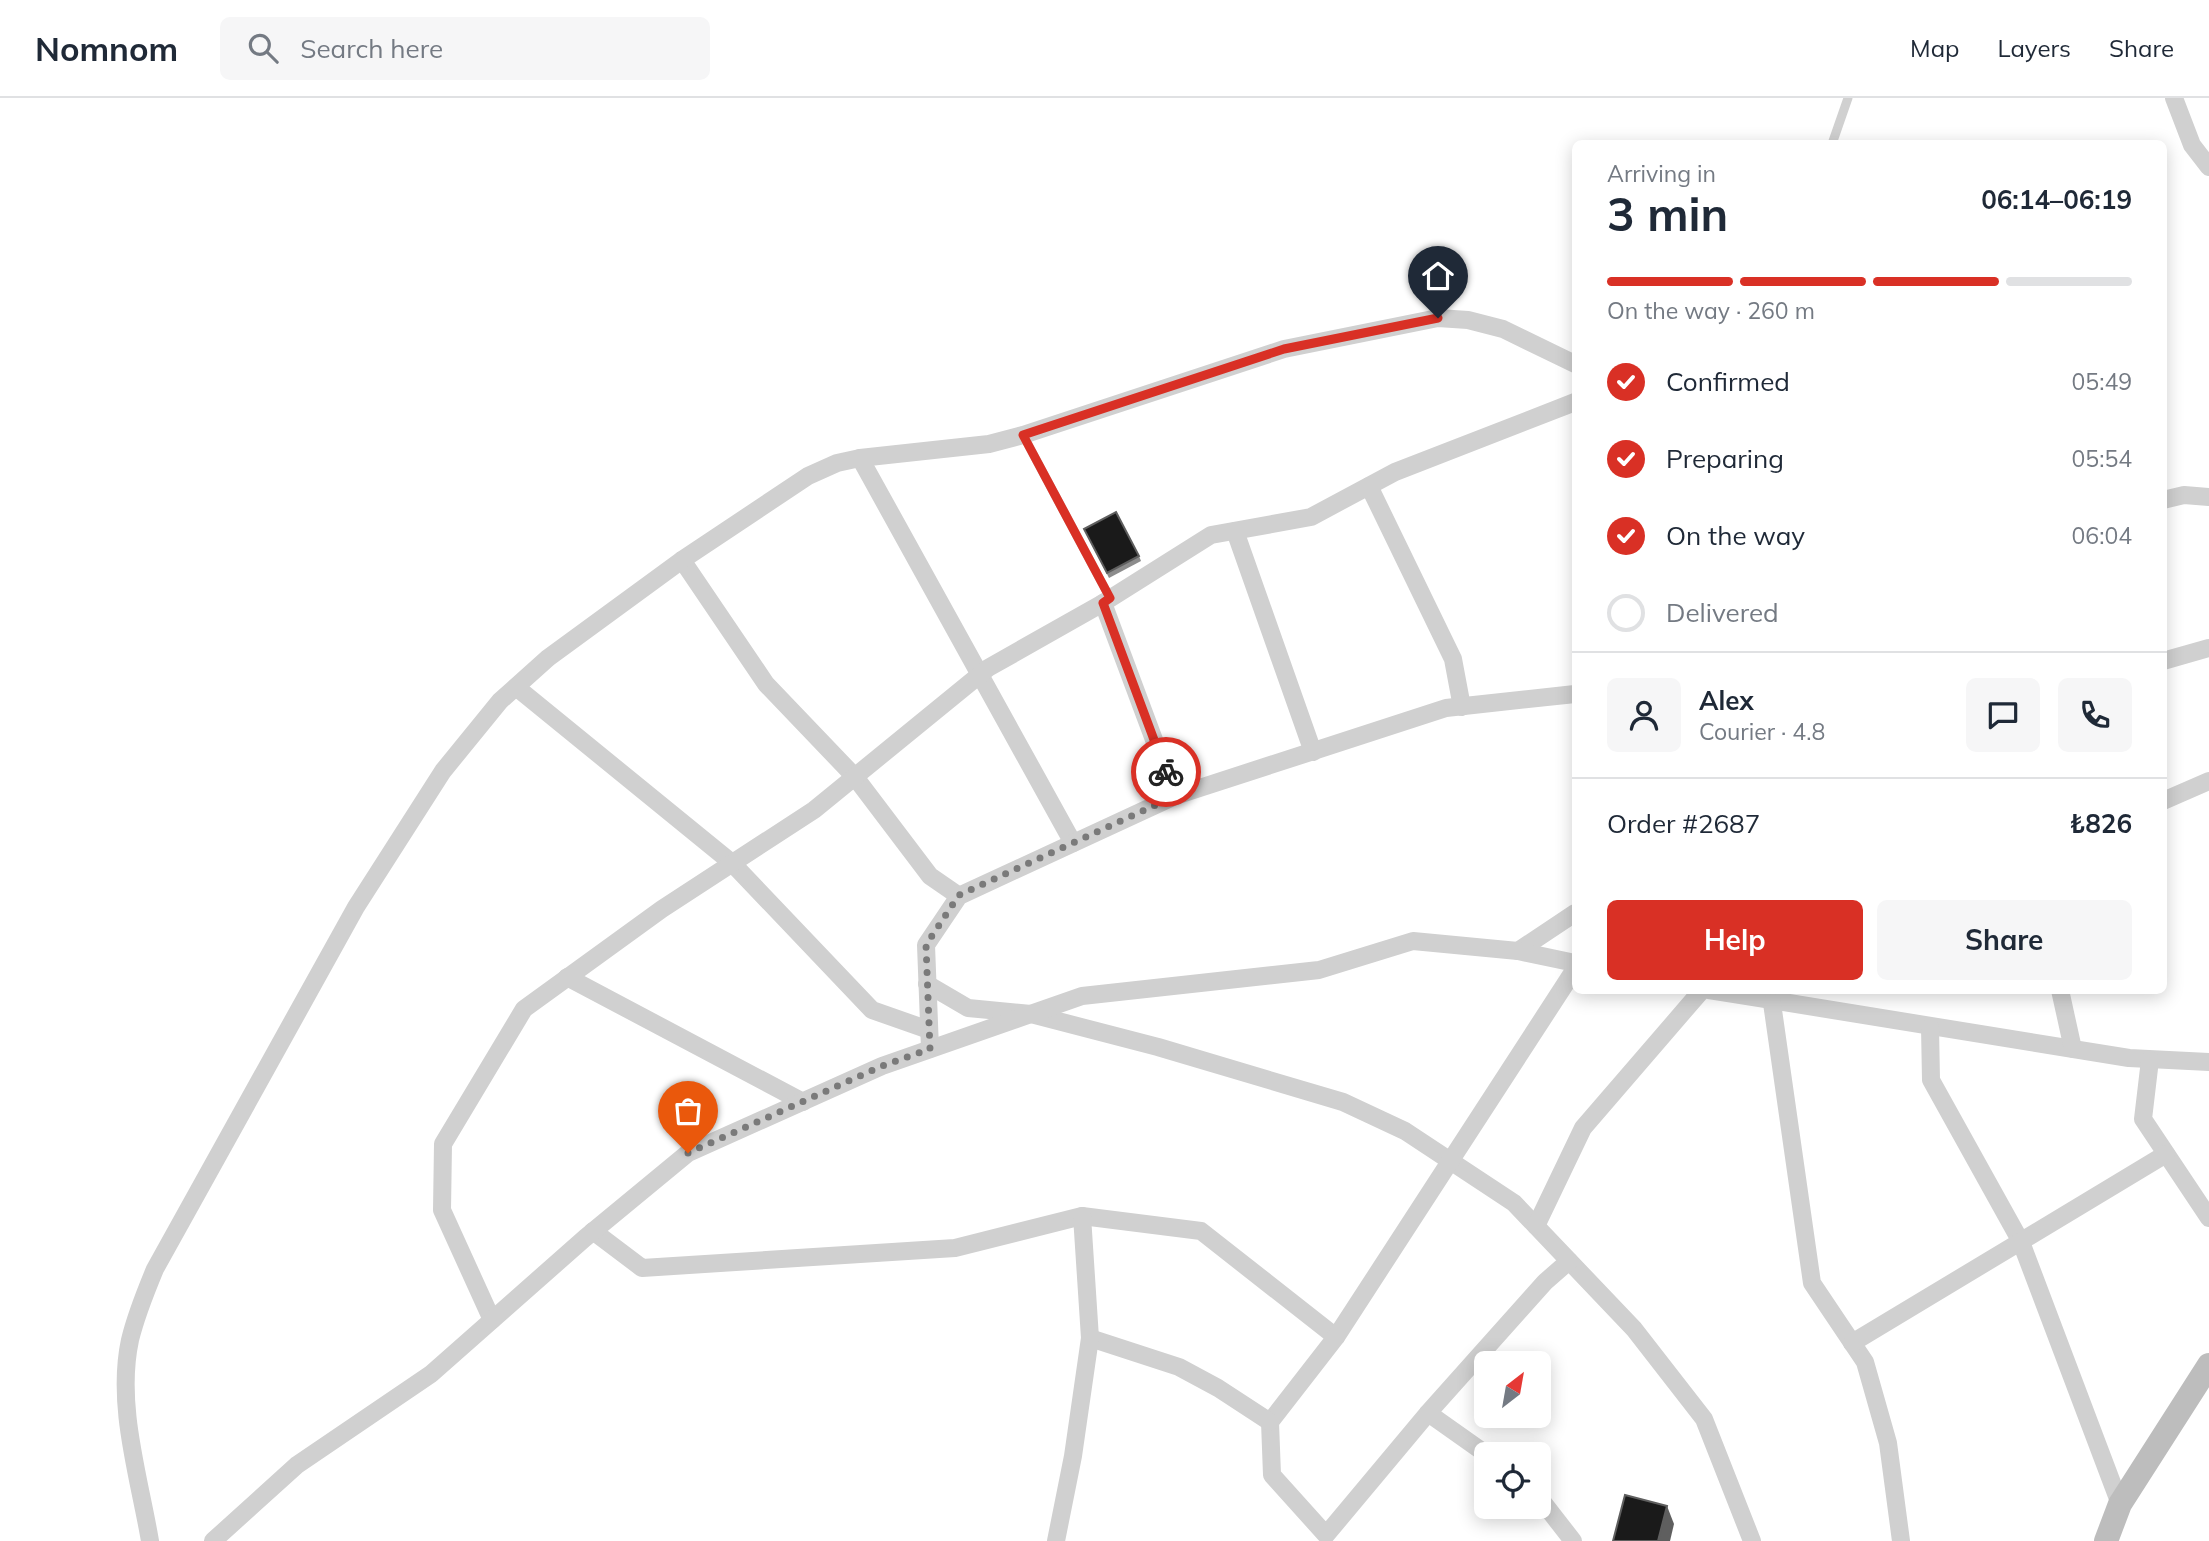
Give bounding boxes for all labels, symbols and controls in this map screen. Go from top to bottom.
search box [220,17,710,80]
text: Nomnom [35,28,178,69]
icon: search [244,29,282,67]
text: Search here [300,32,443,65]
text: Map [1910,33,1959,63]
text: Layers [1997,33,2071,63]
text: Share [2109,33,2174,63]
text: Arriving in [1607,159,1716,188]
text: 06:14–06:19 [1981,183,2132,216]
text: 3 min [1607,185,1728,243]
pin [1408,246,1468,318]
icon: home [1419,257,1457,295]
text: On the way · 260 m [1607,296,1815,325]
icon: check [1607,363,1645,401]
text: Confirmed [1666,365,1790,398]
text: 05:49 [2072,367,2132,396]
icon: check [1607,440,1645,478]
text: Preparing [1666,442,1784,475]
text: 05:54 [2072,444,2132,473]
icon: check [1607,517,1645,555]
text: On the way [1666,519,1805,552]
text: 06:04 [2072,521,2132,550]
text: Delivered [1666,596,1779,629]
button: person [1607,678,1681,752]
button: chat [1966,678,2040,752]
button: phone [2058,678,2132,752]
text: Alex [1699,684,1754,717]
text: Courier · 4.8 [1699,717,1825,746]
courier [1131,737,1201,807]
icon: bike [1147,753,1185,791]
text: Order #2687 [1607,807,1760,840]
text: ₺826 [2070,807,2132,840]
button: Help [1607,900,1863,980]
button: Share [1877,900,2132,980]
pin [658,1081,718,1153]
icon: bag [669,1092,707,1130]
north arrow [1474,1351,1550,1428]
map controls [1474,1351,1551,1519]
button: locate [1474,1442,1551,1519]

